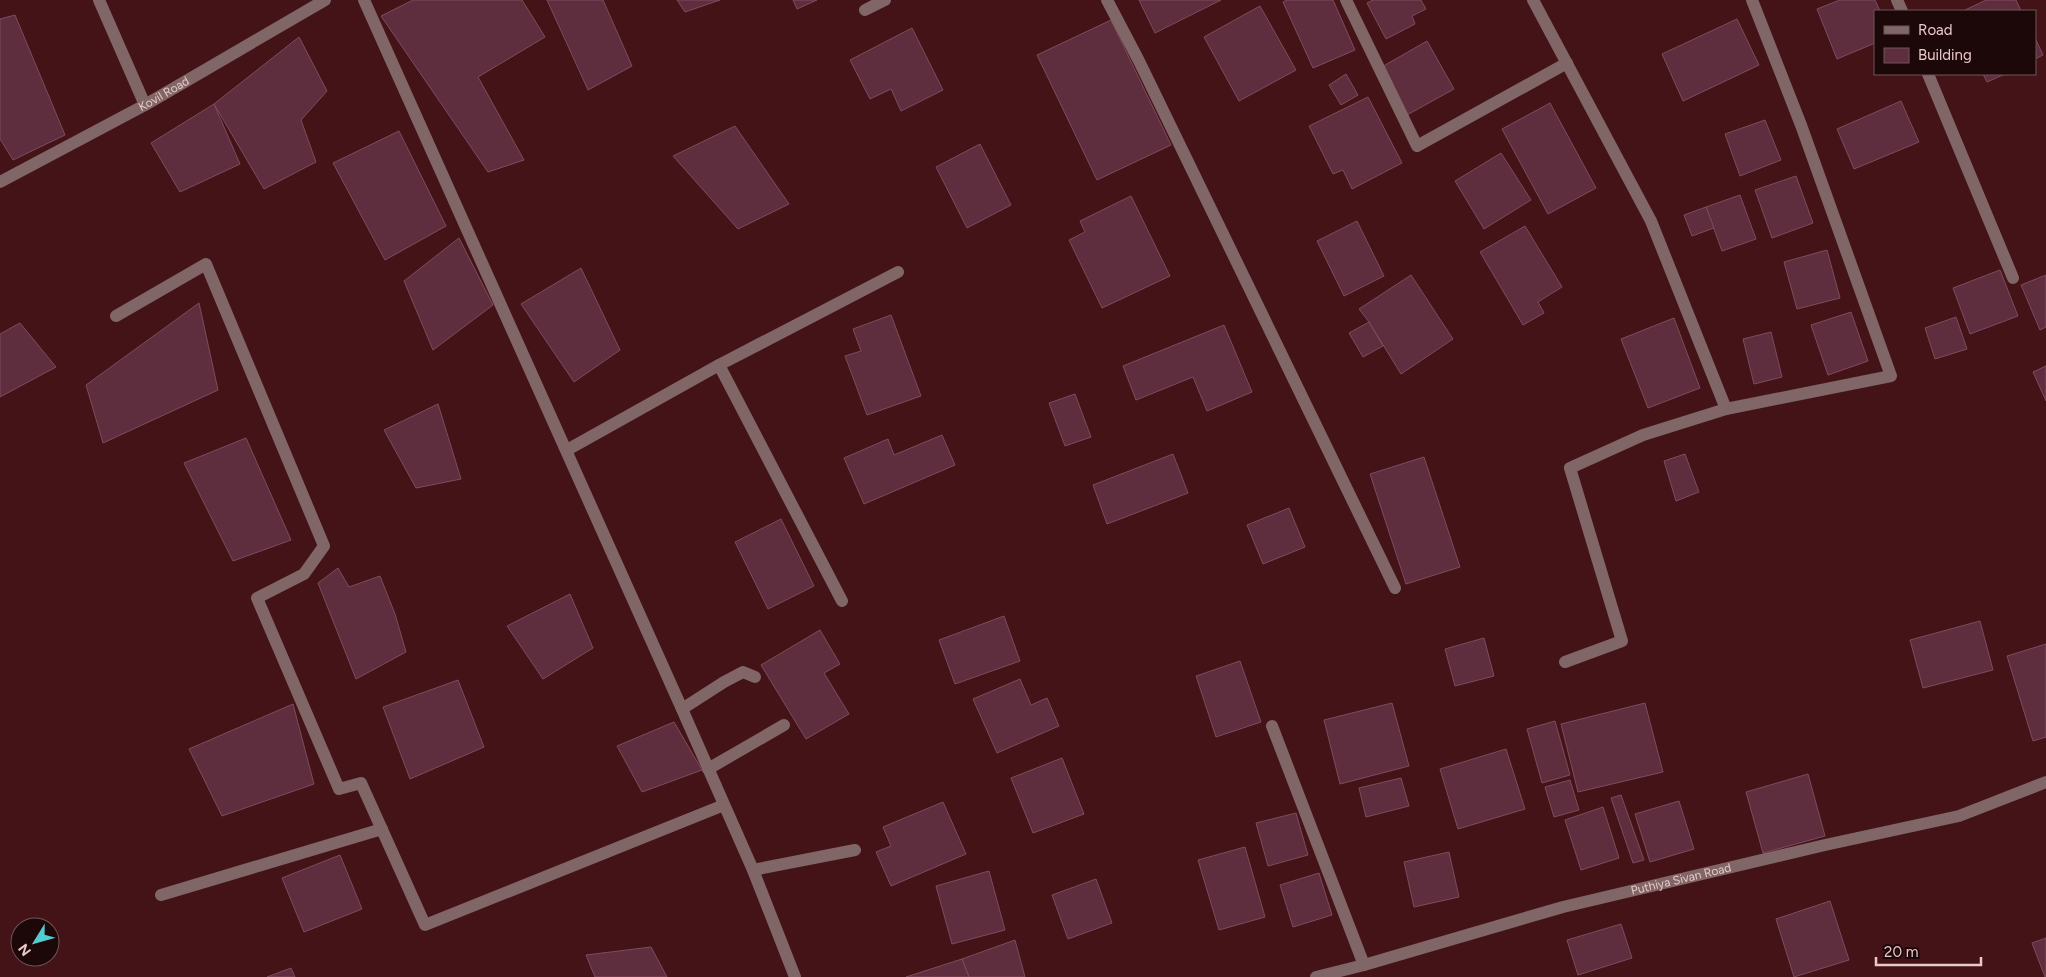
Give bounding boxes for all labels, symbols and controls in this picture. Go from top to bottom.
legend [1874,10,2036,75]
text: Road [1918,21,1953,39]
text: Building [1918,46,1972,64]
street label: Kovil Road [136,74,192,114]
street label: Puthiya Sivan Road [1629,860,1733,898]
north arrow [10,917,60,967]
scale bar [1876,934,1981,966]
text: N [15,940,35,959]
text: 20 m [1884,943,1918,961]

